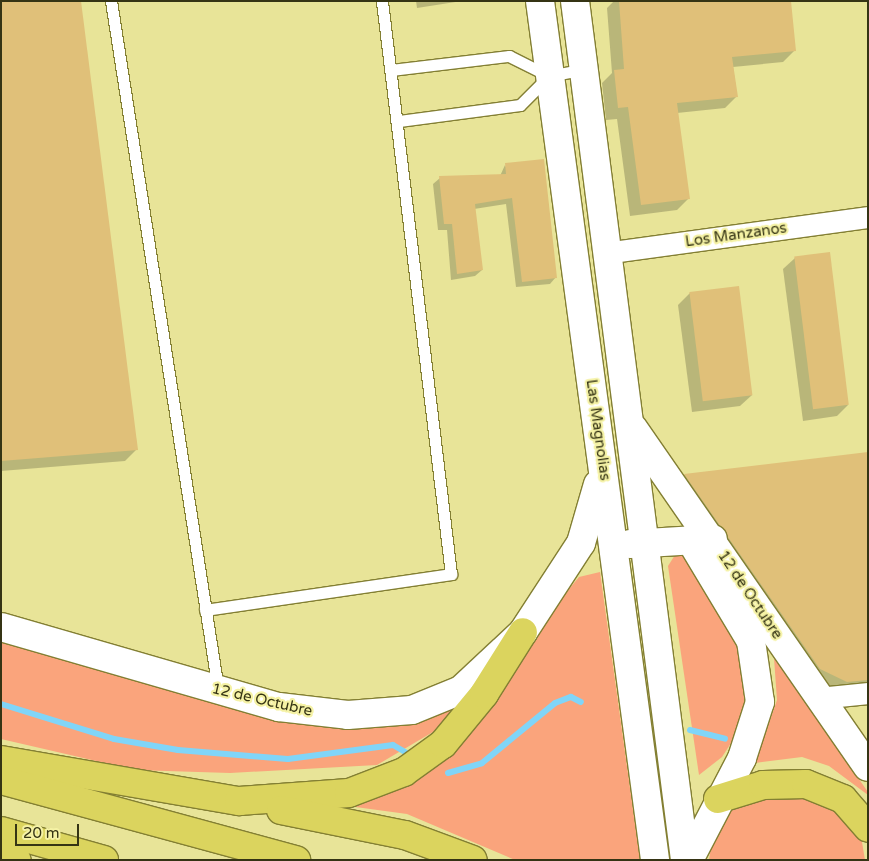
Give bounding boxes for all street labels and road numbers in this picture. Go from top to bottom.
street label: Los Manzanos [684,219,788,251]
street label: Las Magnolias [582,378,614,482]
street label: 12 de Octubre [714,547,786,643]
street label: 12 de Octubre [210,680,314,720]

